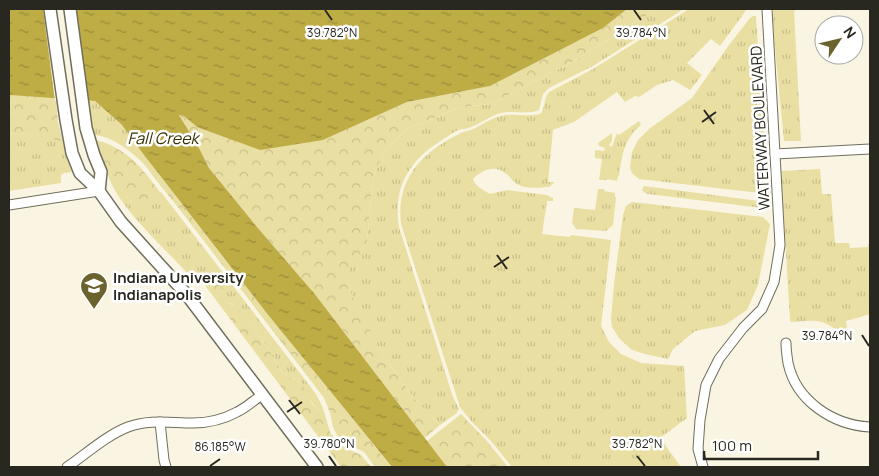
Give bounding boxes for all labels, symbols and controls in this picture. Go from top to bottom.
north arrow [814,15,864,65]
text: N [839,23,861,42]
text: 39.782°N [307,24,357,41]
text: 39.784°N [616,24,666,41]
street label: WATERWAY BOULEVARD [745,45,775,211]
water label: Fall Creek [128,127,201,149]
place label: Indiana University Indianapolis [113,267,244,305]
school or university icon: Indiana University Indianapolis [79,271,109,310]
text: 39.784°N [802,327,852,344]
scale bar [704,428,818,460]
text: 39.780°N [304,435,354,452]
text: 39.782°N [612,435,662,452]
text: 100 m [712,435,752,456]
text: 86.185°W [194,438,246,455]

